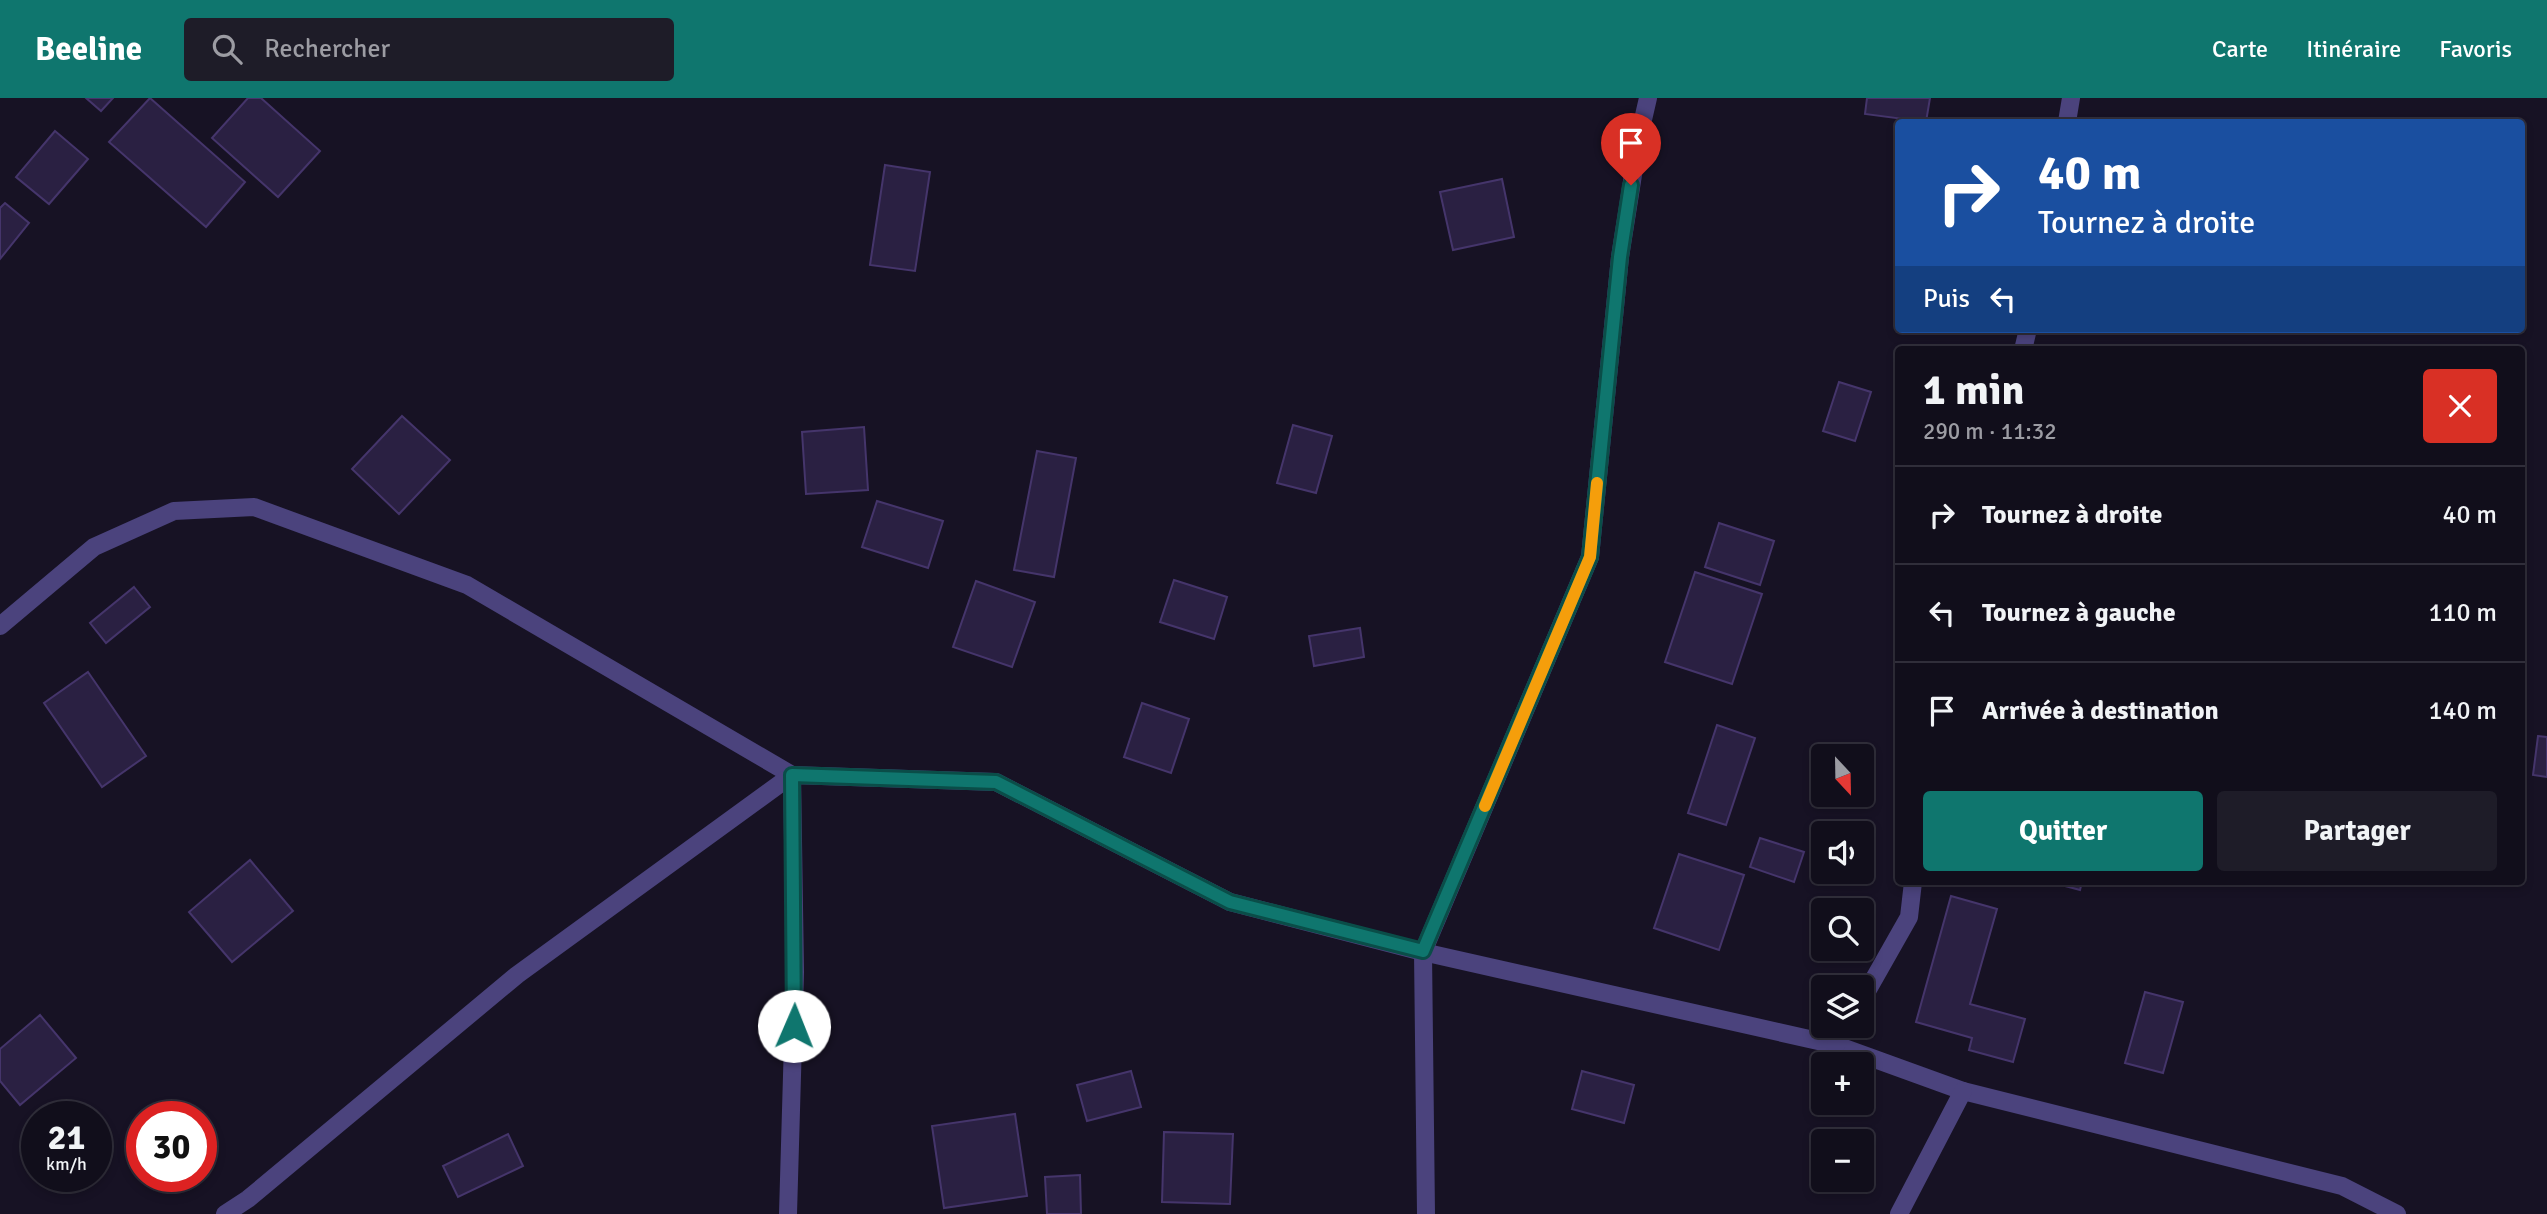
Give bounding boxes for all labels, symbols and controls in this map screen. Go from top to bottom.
search box [184,18,674,81]
text: Beeline [35,29,142,70]
icon: search [208,30,246,68]
text: Rechercher [264,33,390,65]
text: Carte [2212,34,2268,64]
text: Itinéraire [2306,34,2401,64]
text: Favoris [2439,34,2512,64]
pin [1601,113,1661,185]
icon: arrive [1612,124,1650,162]
text: 40 m [2038,143,2141,203]
icon: right [1923,147,2014,238]
text: Tournez à droite [2038,203,2255,242]
icon: left [1984,280,2022,318]
text: Puis [1923,283,1970,315]
text: 1 min [1923,365,2024,416]
button: close [2423,369,2497,443]
text: 290 m · 11:32 [1923,417,2057,446]
icon: right [1923,496,1961,534]
text: Tournez à droite [1982,499,2162,531]
text: 40 m [2442,499,2497,531]
icon: left [1923,594,1961,632]
text: Tournez à gauche [1982,597,2176,629]
text: 110 m [2428,597,2497,629]
icon: arrive [1923,692,1961,730]
text: Arrivée à destination [1982,695,2219,727]
text: 140 m [2428,695,2497,727]
north arrow [1811,744,1874,807]
map controls [1811,744,1874,1192]
button: Quitter [1923,791,2203,871]
button: Partager [2217,791,2497,871]
button: sound [1811,821,1874,884]
button: search [1811,898,1874,961]
button: layers [1811,975,1874,1038]
position arrow [757,989,831,1063]
button: + [1811,1052,1874,1115]
speed limit sign: 30 [126,1101,217,1192]
text: 21 [48,1116,85,1159]
button: − [1811,1129,1874,1192]
text: km/h [46,1153,87,1175]

